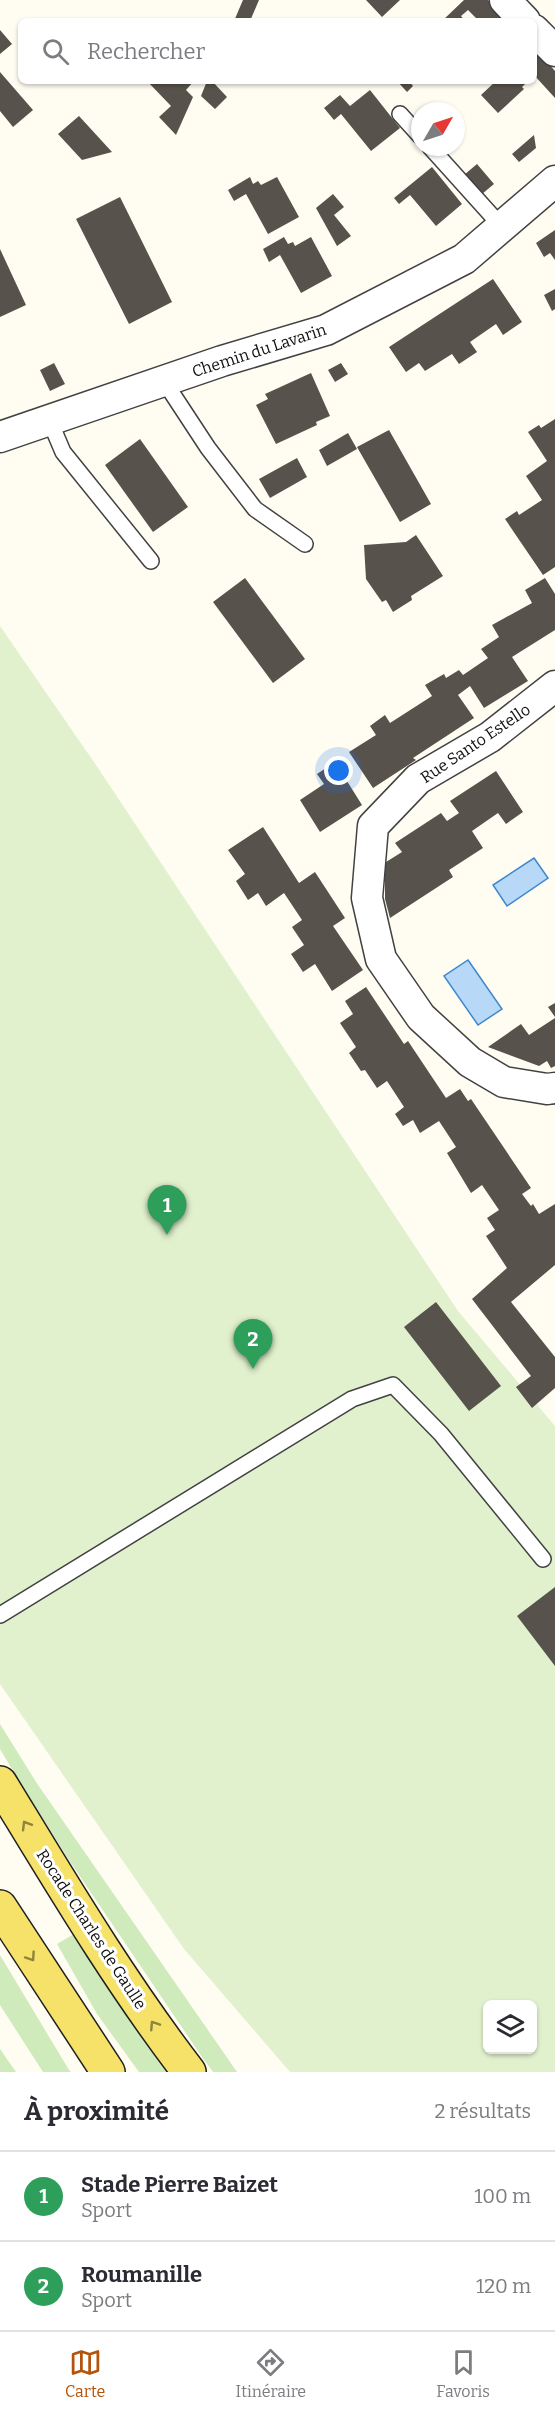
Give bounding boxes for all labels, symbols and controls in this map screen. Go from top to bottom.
search box [18,18,537,84]
icon: search [39,35,72,68]
text: Rechercher [87,38,205,65]
north arrow [411,102,465,156]
street label: Chemin du Lavarin [190,320,329,381]
street label: Rue Santo Estello [417,700,534,787]
your location [324,756,353,785]
pin: 1 [148,1186,186,1235]
pin: 2 [234,1320,272,1369]
one-way arrow [23,1821,34,1832]
street label: Rocade Charles de Gaulle [33,1846,150,2013]
one-way arrow [24,1950,35,1961]
map controls [483,2000,537,2054]
button: layers [483,2000,537,2054]
one-way arrow [150,2021,162,2031]
text: À proximité [24,2096,169,2127]
text: 2 résultats [434,2099,531,2123]
text: Stade Pierre Baizet [81,2171,278,2198]
text: 1 [39,2184,48,2208]
text: 100 m [474,2184,531,2208]
text: Sport [81,2198,132,2222]
text: Roumanille [81,2261,202,2288]
text: 2 [38,2274,49,2298]
text: 120 m [476,2274,531,2298]
text: Sport [81,2288,132,2312]
tab: Carte [65,2346,105,2401]
tab: Itinéraire [236,2346,306,2401]
tab: Favoris [436,2346,490,2401]

